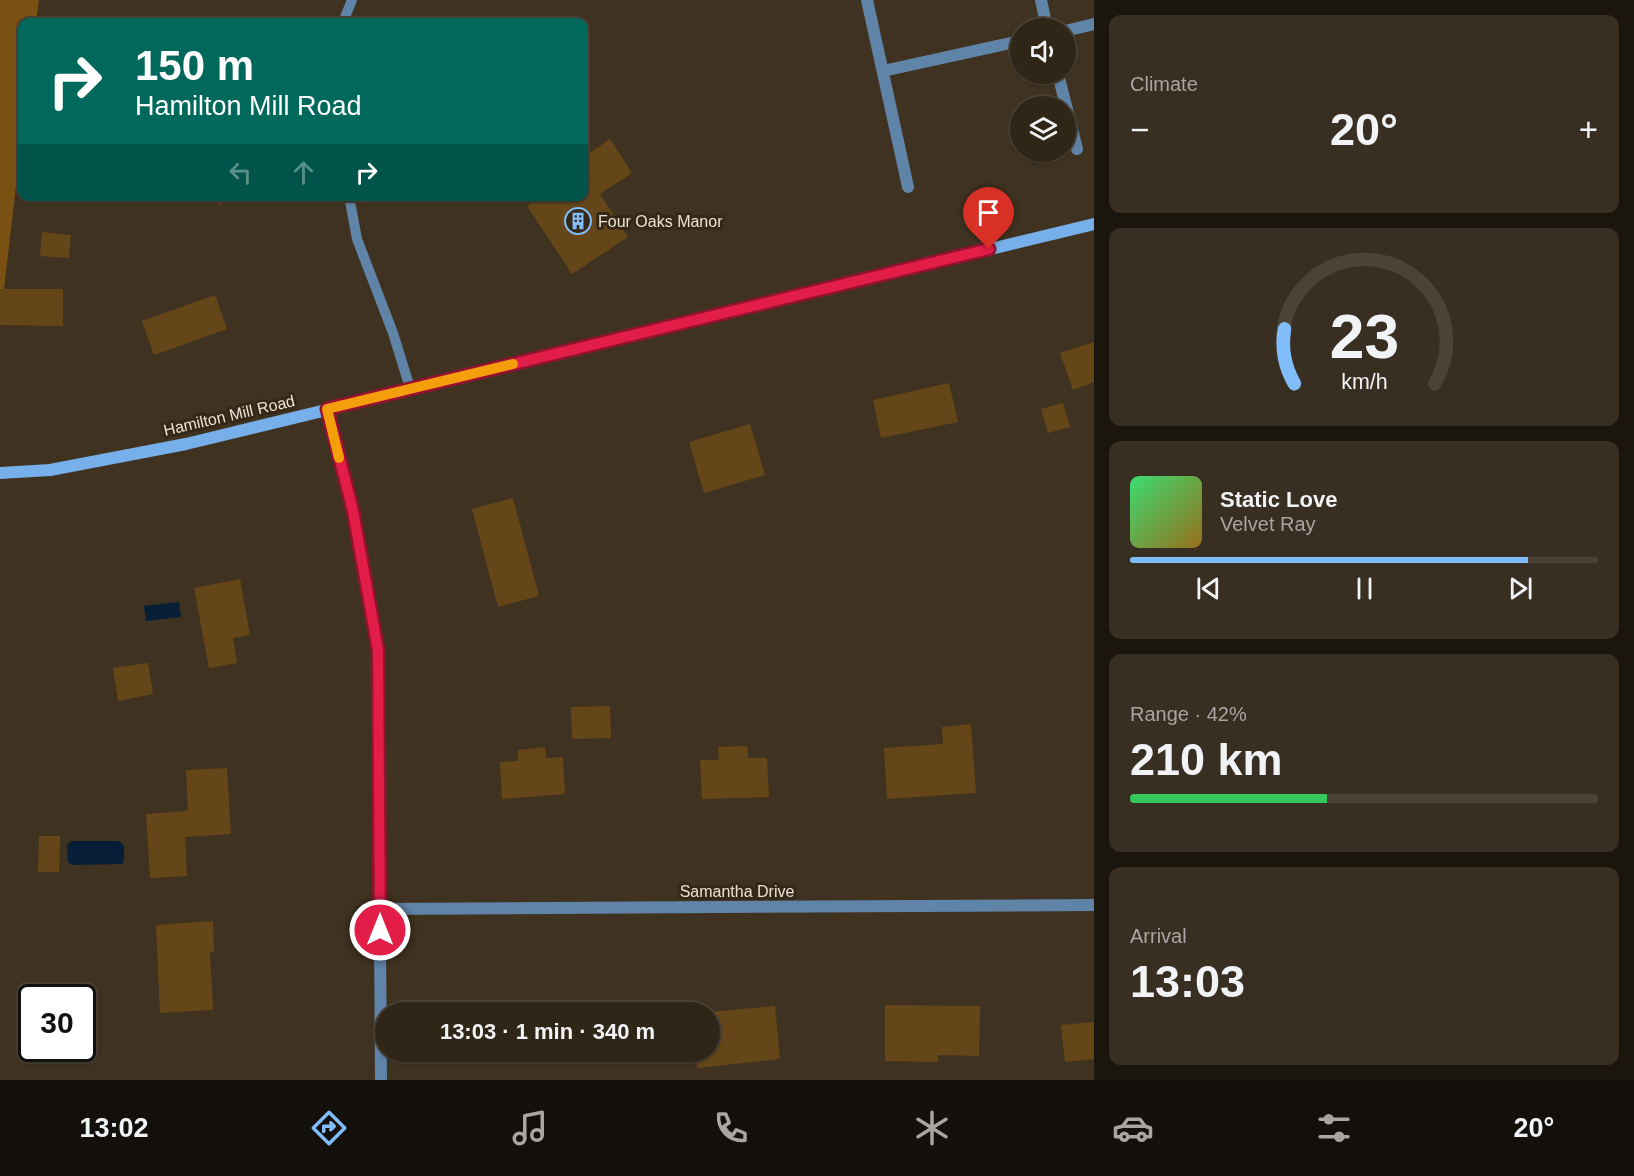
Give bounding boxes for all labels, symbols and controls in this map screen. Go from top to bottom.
map controls [1010,18,1076,162]
button: sound [1010,18,1076,84]
icon: right [36,42,114,120]
text: 150 m [135,42,254,89]
text: Climate [1130,73,1198,95]
text: Hamilton Mill Road [135,91,362,121]
button: layers [1010,96,1076,162]
text: 20° [1330,104,1398,155]
text: − [1130,111,1149,148]
text: + [1579,111,1598,148]
icon: left [224,156,257,189]
icon: ahead [287,156,320,189]
icon: right [350,156,383,189]
pin [963,187,1014,249]
icon: arrive [972,196,1005,229]
building icon: Four Oaks Manor [563,206,593,236]
place label: Four Oaks Manor [598,213,723,230]
text: 23 [1329,302,1399,371]
text: km/h [1341,370,1387,394]
street label: Hamilton Mill Road [162,392,296,439]
text: Static Love [1220,487,1337,512]
text: Velvet Ray [1220,513,1316,535]
icon: previous [1192,572,1225,605]
icon: pause [1348,572,1381,605]
icon: next [1504,572,1537,605]
text: Range · 42% [1130,703,1247,725]
text: 210 km [1130,734,1283,785]
street label: Samantha Drive [680,883,794,900]
position arrow [348,898,412,962]
text: Arrival [1130,925,1187,947]
text: 13:03 [1130,956,1245,1007]
speed limit sign: 30 [18,984,96,1062]
text: 13:03 · 1 min · 340 m [440,1019,655,1044]
icon: directions [308,1107,350,1149]
icon: music [509,1107,551,1149]
icon: phone [710,1107,752,1149]
icon: climate [911,1107,953,1149]
icon: car [1112,1107,1154,1149]
icon: filters [1313,1107,1355,1149]
text: 13:02 [80,1113,149,1143]
text: 20° [1514,1113,1554,1143]

